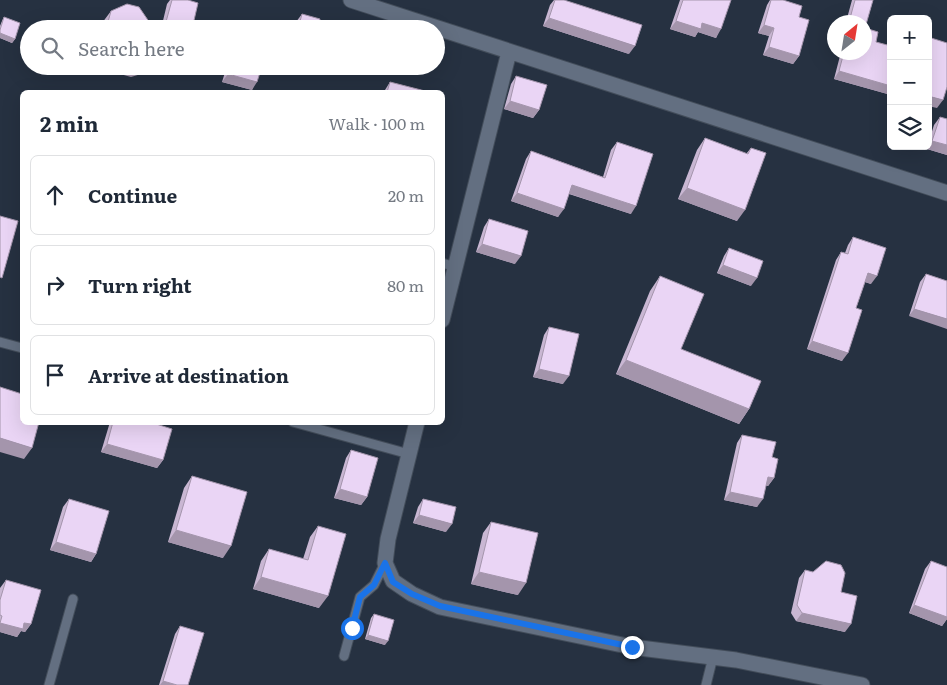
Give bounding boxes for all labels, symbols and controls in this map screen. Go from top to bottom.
north arrow [827,15,872,60]
map controls [887,15,932,150]
button: + [887,15,932,60]
search box [20,20,445,75]
icon: search [38,34,66,62]
text: Search here [78,34,185,62]
button: − [887,60,932,105]
button: layers [887,105,932,150]
text: 2 min [40,107,99,138]
text: Walk · 100 m [329,111,425,135]
icon: ahead [41,181,69,209]
text: Continue [88,181,177,209]
text: 20 m [388,183,424,207]
icon: right [41,271,69,299]
text: Turn right [88,271,192,299]
text: 80 m [387,273,424,297]
icon: arrive [41,361,69,389]
text: Arrive at destination [88,361,289,389]
route start [341,617,364,640]
route end [621,636,644,659]

